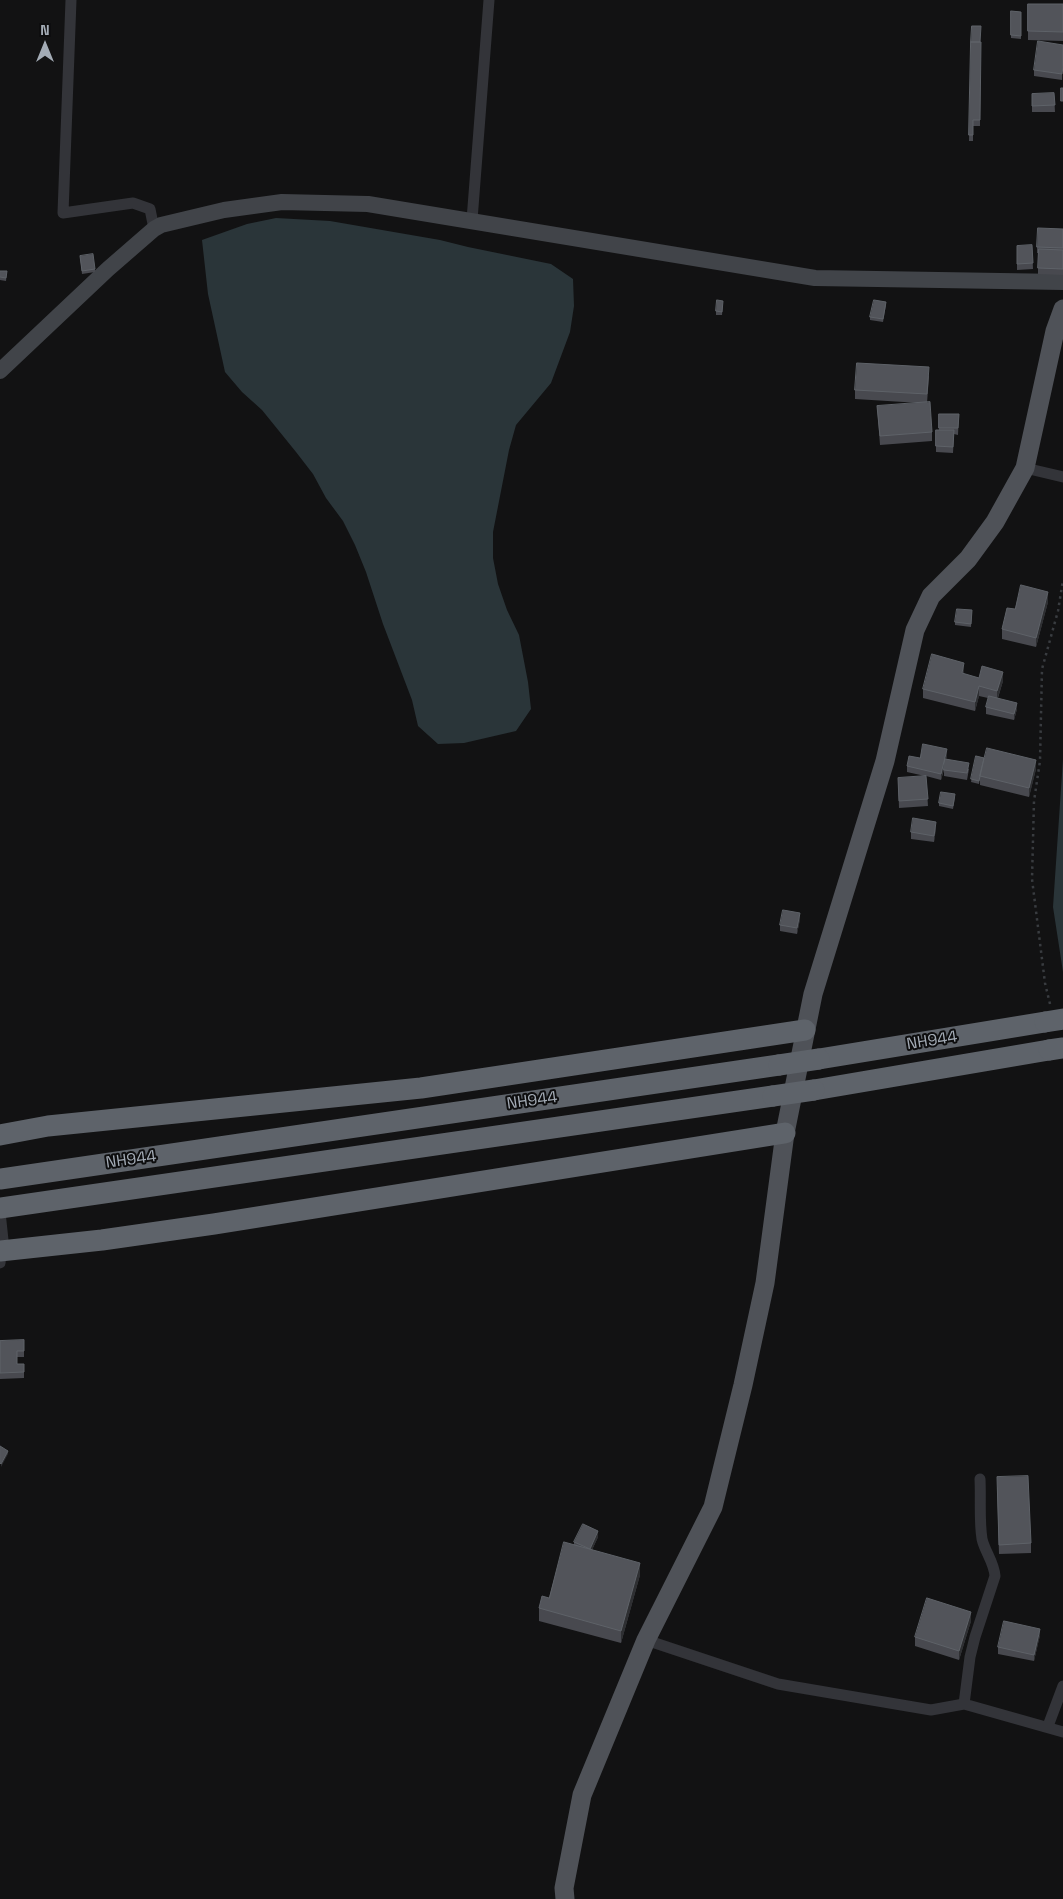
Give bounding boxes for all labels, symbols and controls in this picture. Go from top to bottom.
north arrow [20,20,70,70]
text: N [40,21,50,39]
street label: NH944 [905,1028,959,1054]
street label: NH944 [505,1088,559,1114]
street label: NH944 [104,1147,158,1173]

